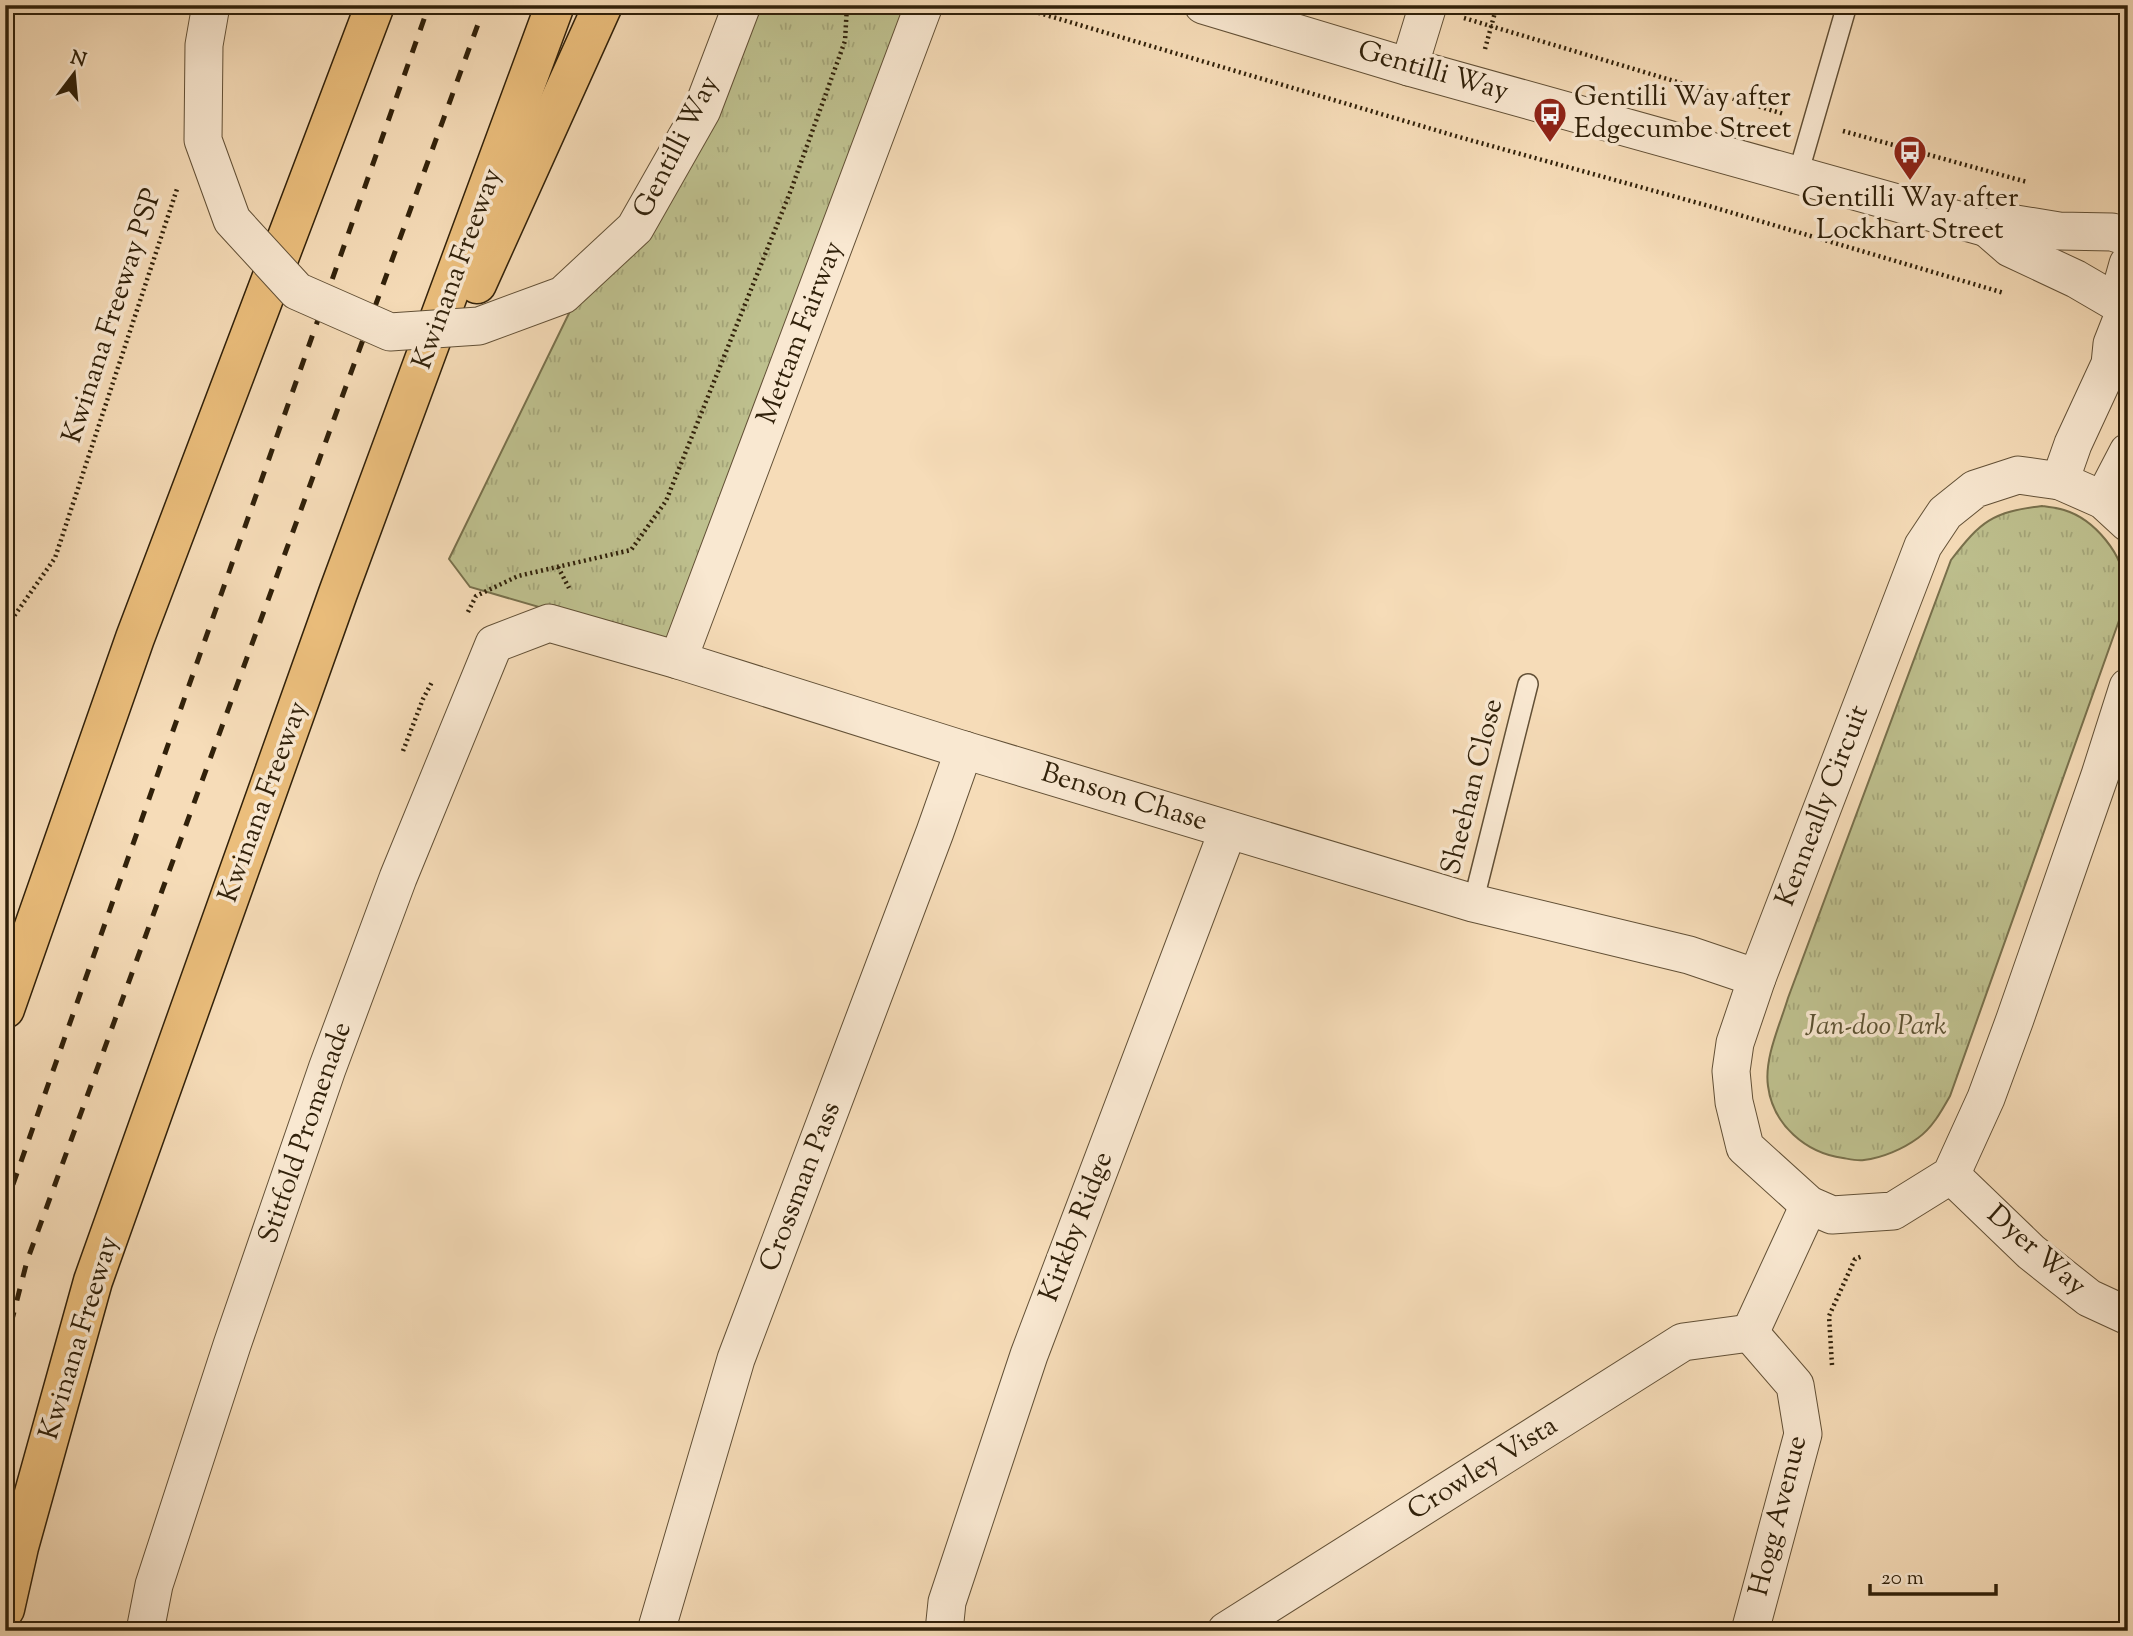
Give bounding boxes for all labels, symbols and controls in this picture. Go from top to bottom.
street label: Gentilli Way [1353,31,1513,113]
north arrow [38,38,108,108]
text: N [67,45,89,75]
street label: Gentilli Way [624,69,730,225]
place label: Gentilli Way after Edgecumbe Street [1574,78,1792,150]
bus stop icon: Gentilli Way after Edgecumbe Street [1531,95,1569,144]
bus stop icon: Gentilli Way after Lockhart Street [1891,133,1929,182]
street label: Kwinana Freeway [403,163,513,375]
place label: Gentilli Way after Lockhart Street [1802,179,2019,251]
street label: Kwinana Freeway PSP [53,184,173,448]
street label: Mettam Fairway [748,236,854,430]
street label: Sheehan Close [1432,695,1514,879]
street label: Kwinana Freeway [209,696,319,908]
street label: Kenneally Circuit [1766,699,1880,912]
street label: Benson Chase [1036,754,1212,842]
park label: Jan-doo Park [1804,1007,1947,1047]
street label: Stitfold Promenade [249,1017,363,1249]
street label: Crossman Pass [750,1096,852,1278]
street label: Kirkby Ridge [1030,1146,1124,1308]
street label: Dyer Way [1977,1196,2095,1306]
street label: Kwinana Freeway [30,1231,130,1445]
street label: Crowley Vista [1400,1407,1566,1531]
street label: Hogg Avenue [1740,1432,1818,1600]
scale bar [1870,1552,1996,1596]
text: 20 m [1881,1564,1924,1594]

